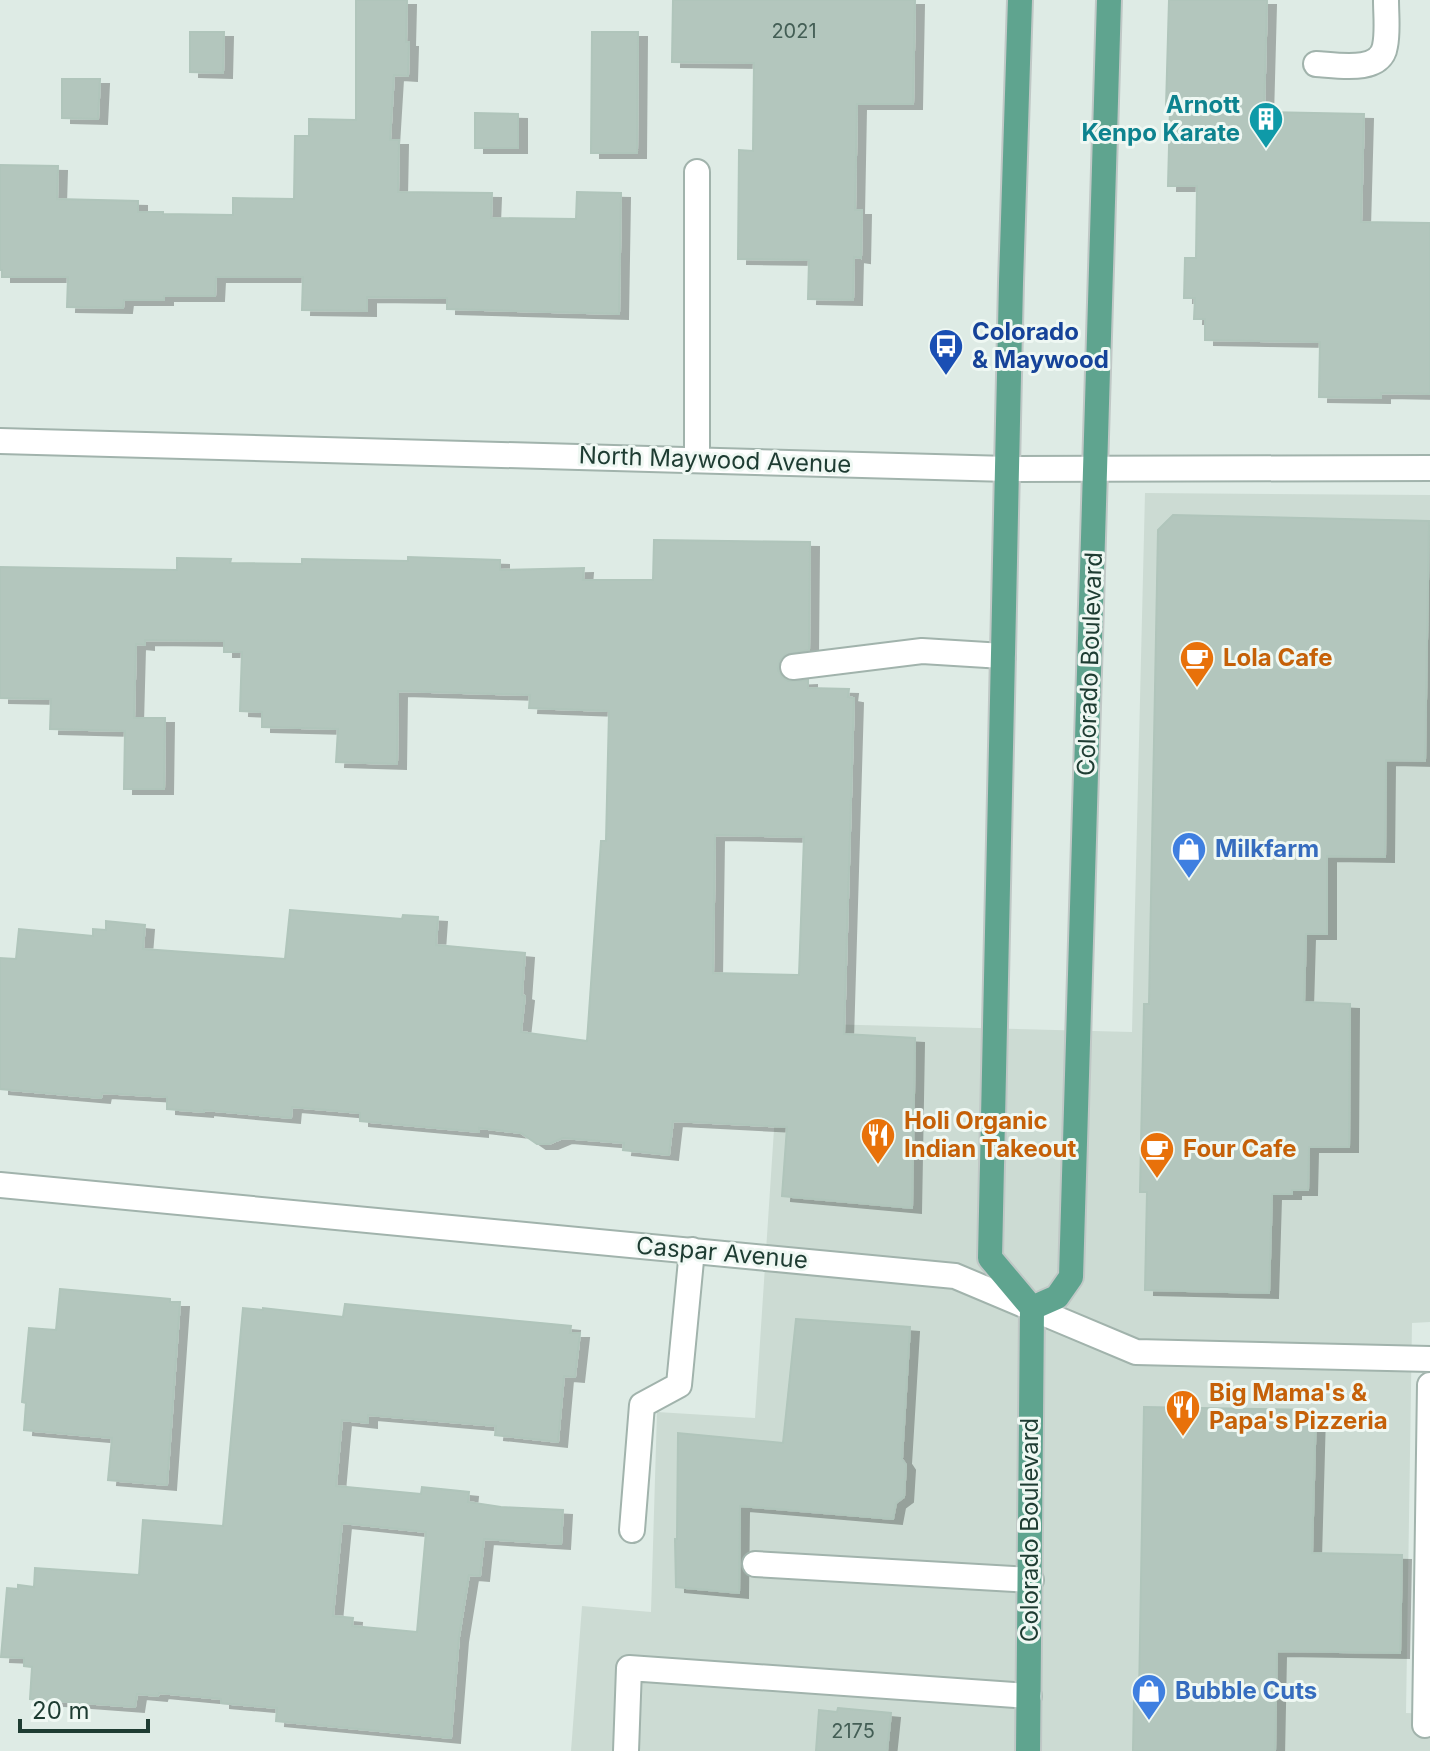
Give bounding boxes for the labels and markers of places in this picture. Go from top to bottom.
place label: Arnott Kenpo Karate [1081,90,1240,147]
building icon: Arnott Kenpo Karate [1247,100,1285,150]
place label: Colorado & Maywood [972,317,1109,374]
bus stop icon: Colorado & Maywood [927,327,965,377]
cafe icon: Lola Cafe [1178,639,1216,689]
place label: Lola Cafe [1223,643,1332,672]
shop icon: Milkfarm [1170,830,1208,880]
place label: Milkfarm [1215,834,1319,863]
place label: Holi Organic Indian Takeout [904,1106,1076,1163]
restaurant icon: Holi Organic Indian Takeout [859,1116,897,1166]
cafe icon: Four Cafe [1138,1130,1176,1180]
place label: Four Cafe [1183,1134,1297,1163]
place label: Big Mama's & Papa's Pizzeria [1209,1378,1388,1435]
restaurant icon: Big Mama's & Papa's Pizzeria [1164,1388,1202,1438]
shop icon: Bubble Cuts [1130,1672,1168,1722]
place label: Bubble Cuts [1175,1676,1317,1705]

